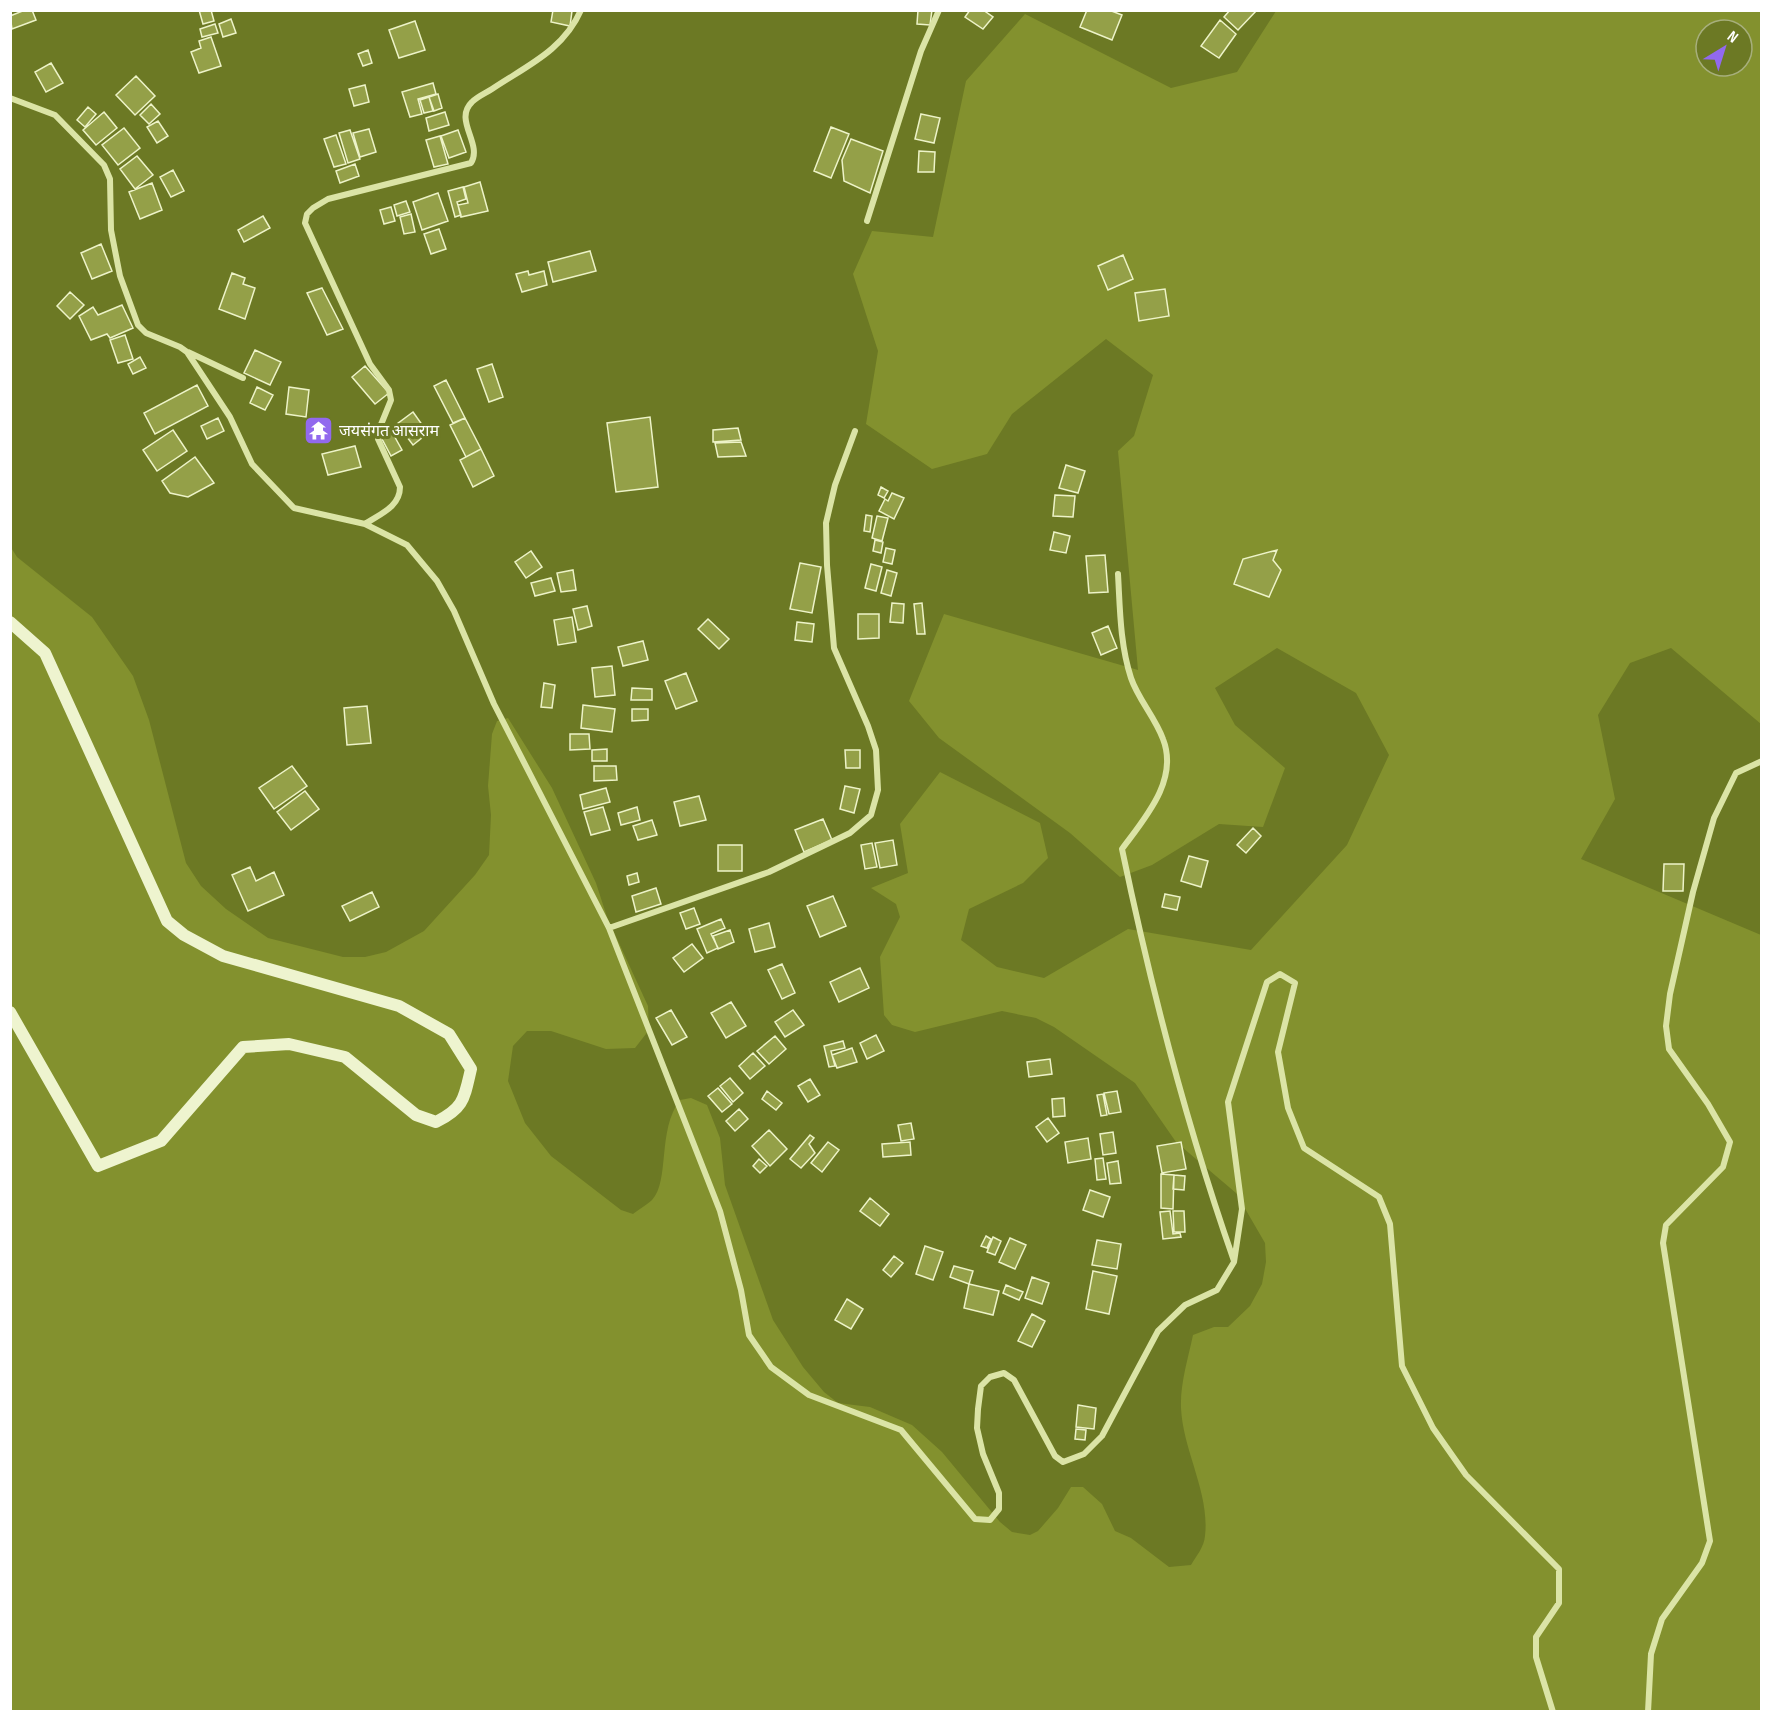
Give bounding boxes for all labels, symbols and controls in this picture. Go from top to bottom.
north arrow [1694,18,1754,78]
text: N [1723,27,1742,47]
temple icon: जयसंगत आसराम [302,414,334,446]
place label: जयसंगत आसराम [339,422,439,441]

